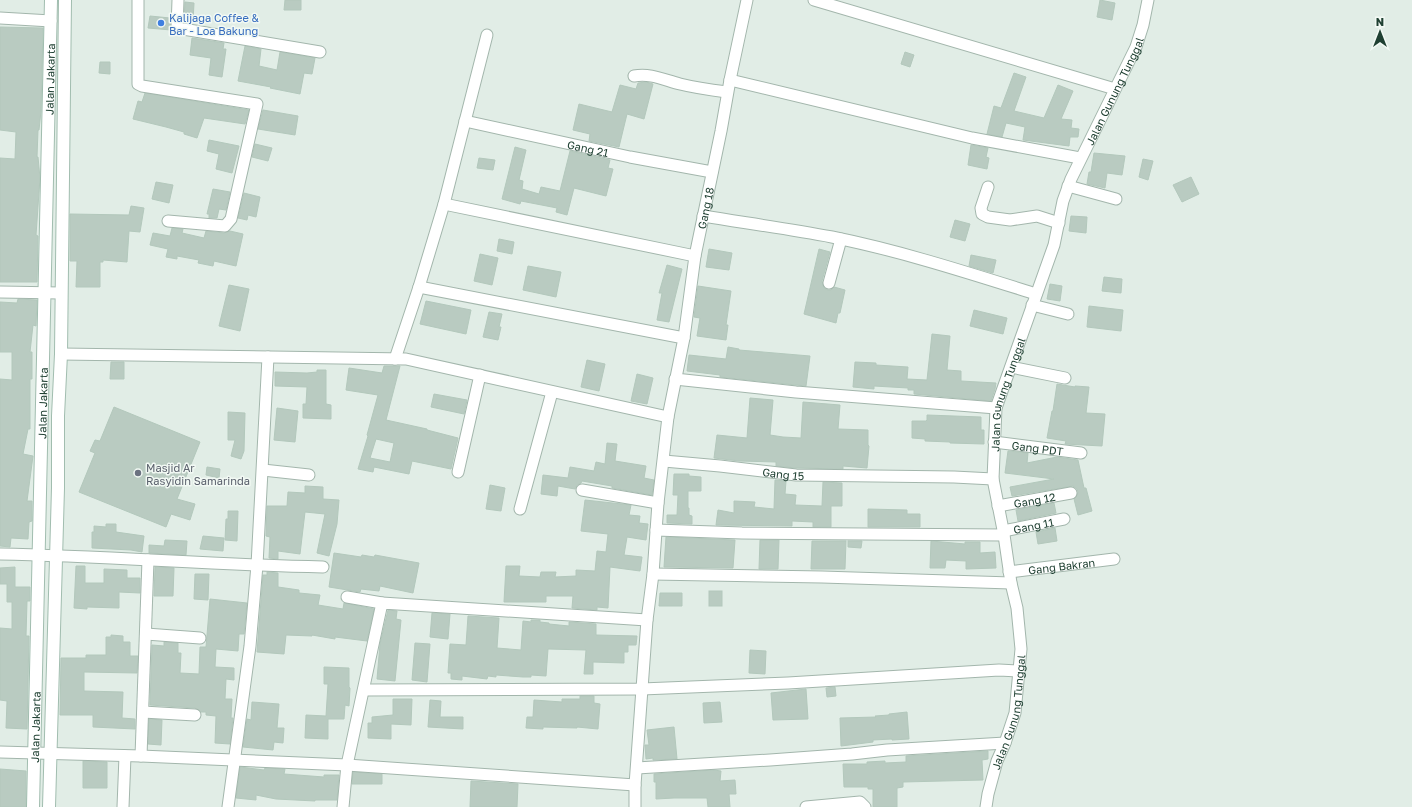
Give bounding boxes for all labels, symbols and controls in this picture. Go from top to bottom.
place label: Kalijaga Coffee & Bar - Loa Bakung [169,11,260,37]
north arrow [1360,12,1400,52]
text: N [1376,15,1384,28]
marker: Kalijaga Coffee & Bar - Loa Bakung [156,18,166,28]
street label: Jalan Gunung Tunggal [1082,35,1145,147]
street label: Jalan Jakarta [42,43,57,115]
street label: Gang 21 [566,137,610,159]
street label: Gang 18 [694,186,716,230]
street label: Jalan Gunung Tunggal [988,335,1027,452]
street label: Jalan Jakarta [35,367,49,439]
street label: Gang PDT [1011,438,1064,457]
place label: Masjid Ar Rasyidin Samarinda [146,461,250,487]
street label: Gang 15 [762,465,804,482]
marker: Masjid Ar Rasyidin Samarinda [133,468,143,478]
street label: Gang 12 [1013,489,1056,510]
street label: Gang 11 [1012,515,1055,535]
street label: Gang Bakran [1027,555,1096,576]
street label: Jalan Gunung Tunggal [988,654,1027,771]
street label: Jalan Jakarta [27,691,42,763]

